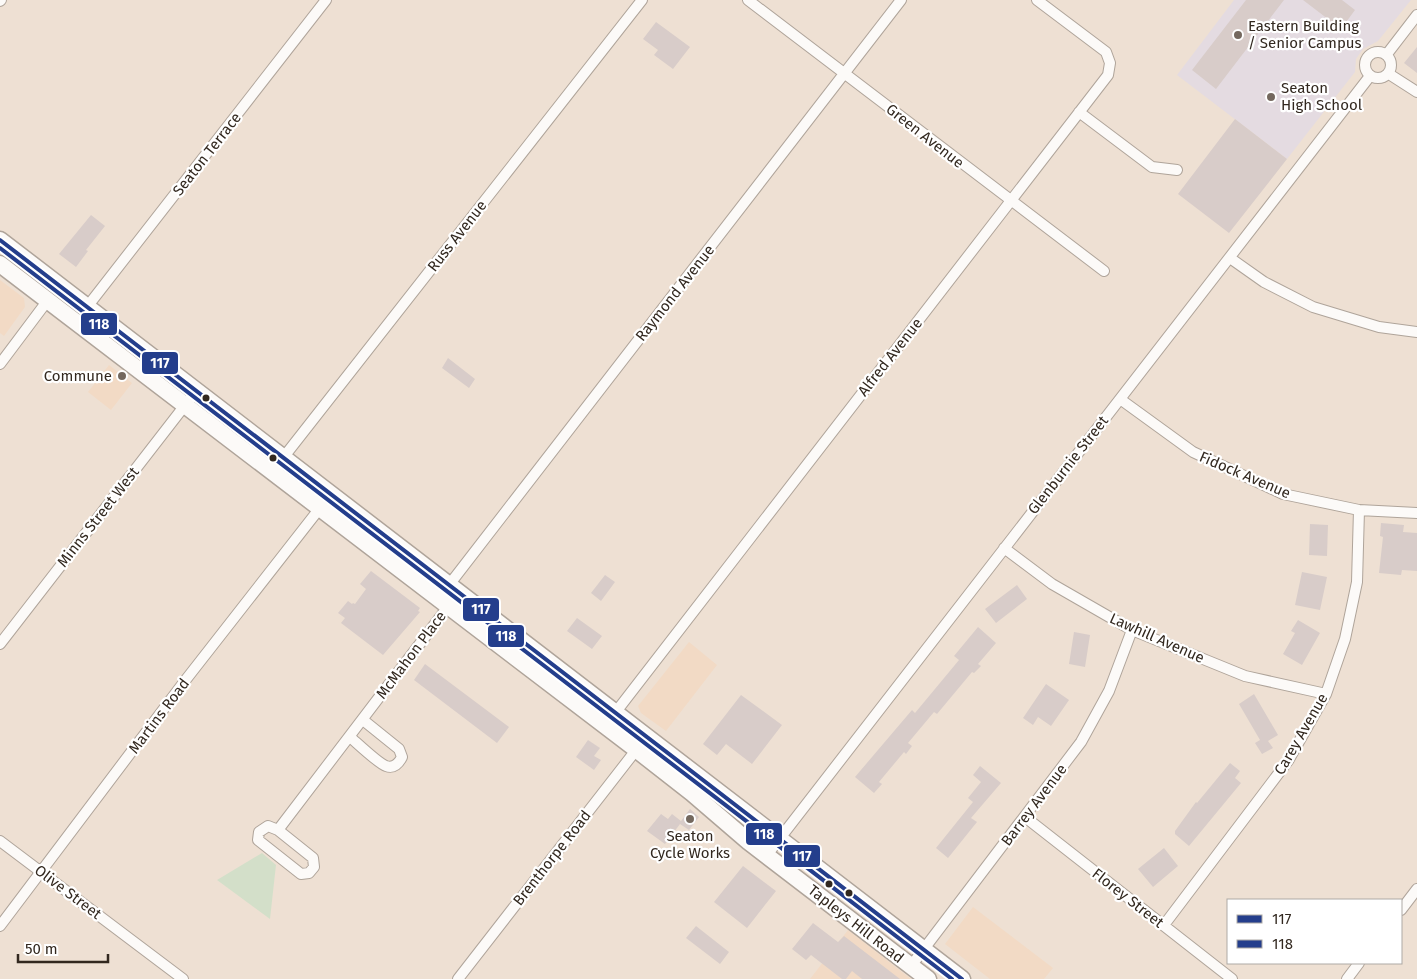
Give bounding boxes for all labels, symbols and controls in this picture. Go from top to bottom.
place label: Eastern Building / Senior Campus [1248,17,1362,52]
marker: Eastern Building / Senior Campus [1232,29,1244,41]
place label: Seaton High School [1281,79,1363,114]
marker: Seaton High School [1265,91,1277,103]
street label: Green Avenue [883,100,967,172]
street label: Seaton Terrace [169,109,245,199]
street label: Russ Avenue [424,197,490,275]
street label: Raymond Avenue [632,241,718,345]
line badge: 118 [80,312,118,336]
street label: Alfred Avenue [854,314,926,400]
text: 118 [89,316,109,333]
line badge: 117 [141,351,179,375]
text: 117 [150,355,170,372]
place label: Commune [44,367,112,385]
marker: Commune [116,370,128,382]
unlabelled marker [201,393,211,403]
street label: Glenburnie Street [1024,412,1112,518]
street label: Fidock Avenue [1197,448,1293,502]
unlabelled marker [268,453,278,463]
street label: Minns Street West [53,463,143,571]
line badge: 117 [462,597,500,622]
text: 117 [471,601,491,618]
street label: McMahon Place [372,608,450,702]
street label: Lawhill Avenue [1107,609,1207,667]
line badge: 118 [487,624,525,648]
text: 118 [496,628,516,645]
street label: Martins Road [125,675,193,757]
street label: Carey Avenue [1270,690,1332,778]
street label: Barrey Avenue [997,761,1071,849]
street label: Brenthorpe Road [509,807,595,909]
marker: Seaton Cycle Works [684,813,696,825]
line badge: 118 [745,822,783,846]
text: 118 [754,826,774,843]
place label: Seaton Cycle Works [650,827,730,862]
line badge: 117 [783,844,821,868]
text: 117 [792,848,812,865]
street label: Olive Street [31,861,105,923]
street label: Florey Street [1089,864,1168,932]
unlabelled marker [824,879,834,889]
street label: Tapleys Hill Road [805,881,907,967]
unlabelled marker [844,888,854,898]
legend [1227,899,1402,964]
text: 117 [1272,910,1292,928]
scale bar [18,932,108,964]
text: 118 [1272,935,1293,953]
text: 50 m [25,940,58,958]

